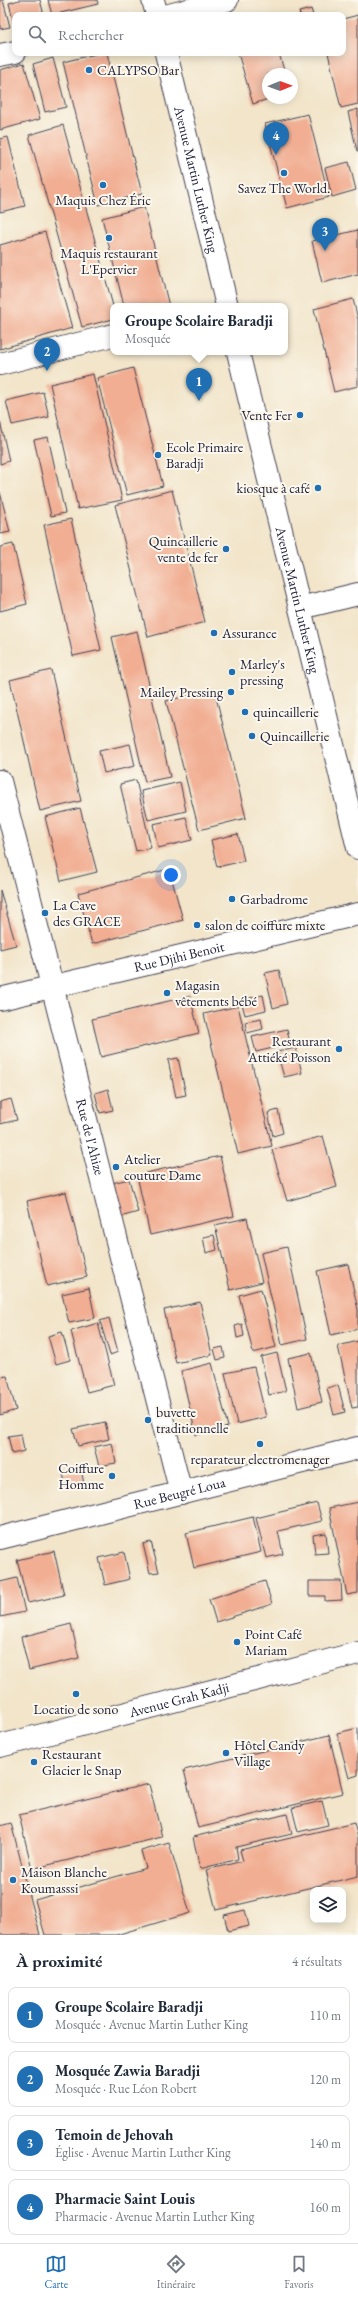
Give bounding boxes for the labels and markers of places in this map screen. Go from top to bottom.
place label: CALYPSO Bar [97,61,179,79]
marker: CALYPSO Bar [84,65,94,75]
pin: 4 [263,122,289,155]
marker: Savez The World. [279,168,289,178]
place label: Savez The World. [238,179,330,197]
marker: Maquis Chez Éric [98,180,108,190]
place label: Maquis Chez Éric [55,191,151,209]
pin: 3 [312,218,338,251]
marker: Maquis restaurant L'Epervier [104,233,114,243]
place label: Maquis restaurant L'Epervier [60,244,158,278]
pin: 2 [34,338,60,371]
pin: 1 [186,368,212,401]
place label: Vente Fer [242,406,292,424]
marker: Vente Fer [295,410,305,420]
place label: Ecole Primaire Baradji [166,438,244,472]
marker: Ecole Primaire Baradji [153,450,163,460]
place label: kiosque à café [237,479,311,497]
marker: kiosque à café [313,483,323,493]
place label: Quincaillerie vente de fer [149,532,219,566]
marker: Quincaillerie vente de fer [221,544,231,554]
place label: Assurance [221,624,277,642]
marker: Assurance [209,628,219,638]
place label: Marley's pressing [240,655,285,689]
marker: Marley's pressing [227,667,237,677]
place label: Mailey Pressing [140,683,224,701]
marker: Mailey Pressing [226,687,236,697]
place label: quincaillerie [253,703,319,721]
marker: quincaillerie [240,707,250,717]
place label: Quincaillerie [260,727,330,745]
marker: Quincaillerie [247,731,257,741]
place label: Garbadrome [240,890,309,908]
marker: Garbadrome [227,894,237,904]
place label: La Cave des GRACE [53,896,121,930]
marker: La Cave des GRACE [40,908,50,918]
place label: salon de coiffure mixte [205,916,326,934]
marker: salon de coiffure mixte [192,920,202,930]
place label: Magasin vêtements bébé [175,976,257,1010]
marker: Magasin vêtements bébé [162,988,172,998]
place label: Restaurant Attiéké Poisson [247,1032,332,1066]
marker: Restaurant Attiéké Poisson [334,1044,344,1054]
place label: Atelier couture Dame [123,1150,201,1184]
marker: Atelier couture Dame [111,1162,121,1172]
place label: buvette traditionnelle [156,1403,229,1437]
marker: buvette traditionnelle [143,1415,153,1425]
marker: reparateur electromenager [255,1439,265,1449]
place label: reparateur electromenager [190,1450,330,1468]
place label: Coiffure Homme [58,1459,105,1493]
marker: Coiffure Homme [107,1471,117,1481]
place label: Point Café Mariam [245,1625,303,1659]
marker: Point Café Mariam [232,1637,242,1647]
marker: Locatio de sono [71,1689,81,1699]
place label: Locatio de sono [34,1700,118,1718]
place label: Hôtel Candy Village [234,1736,305,1770]
place label: Restaurant Glacier le Snap [42,1745,122,1779]
marker: Hôtel Candy Village [221,1748,231,1758]
marker: Restaurant Glacier le Snap [29,1757,39,1767]
place label: Maison Blanche Koumasssi [21,1863,107,1897]
marker: Maison Blanche Koumasssi [8,1875,18,1885]

